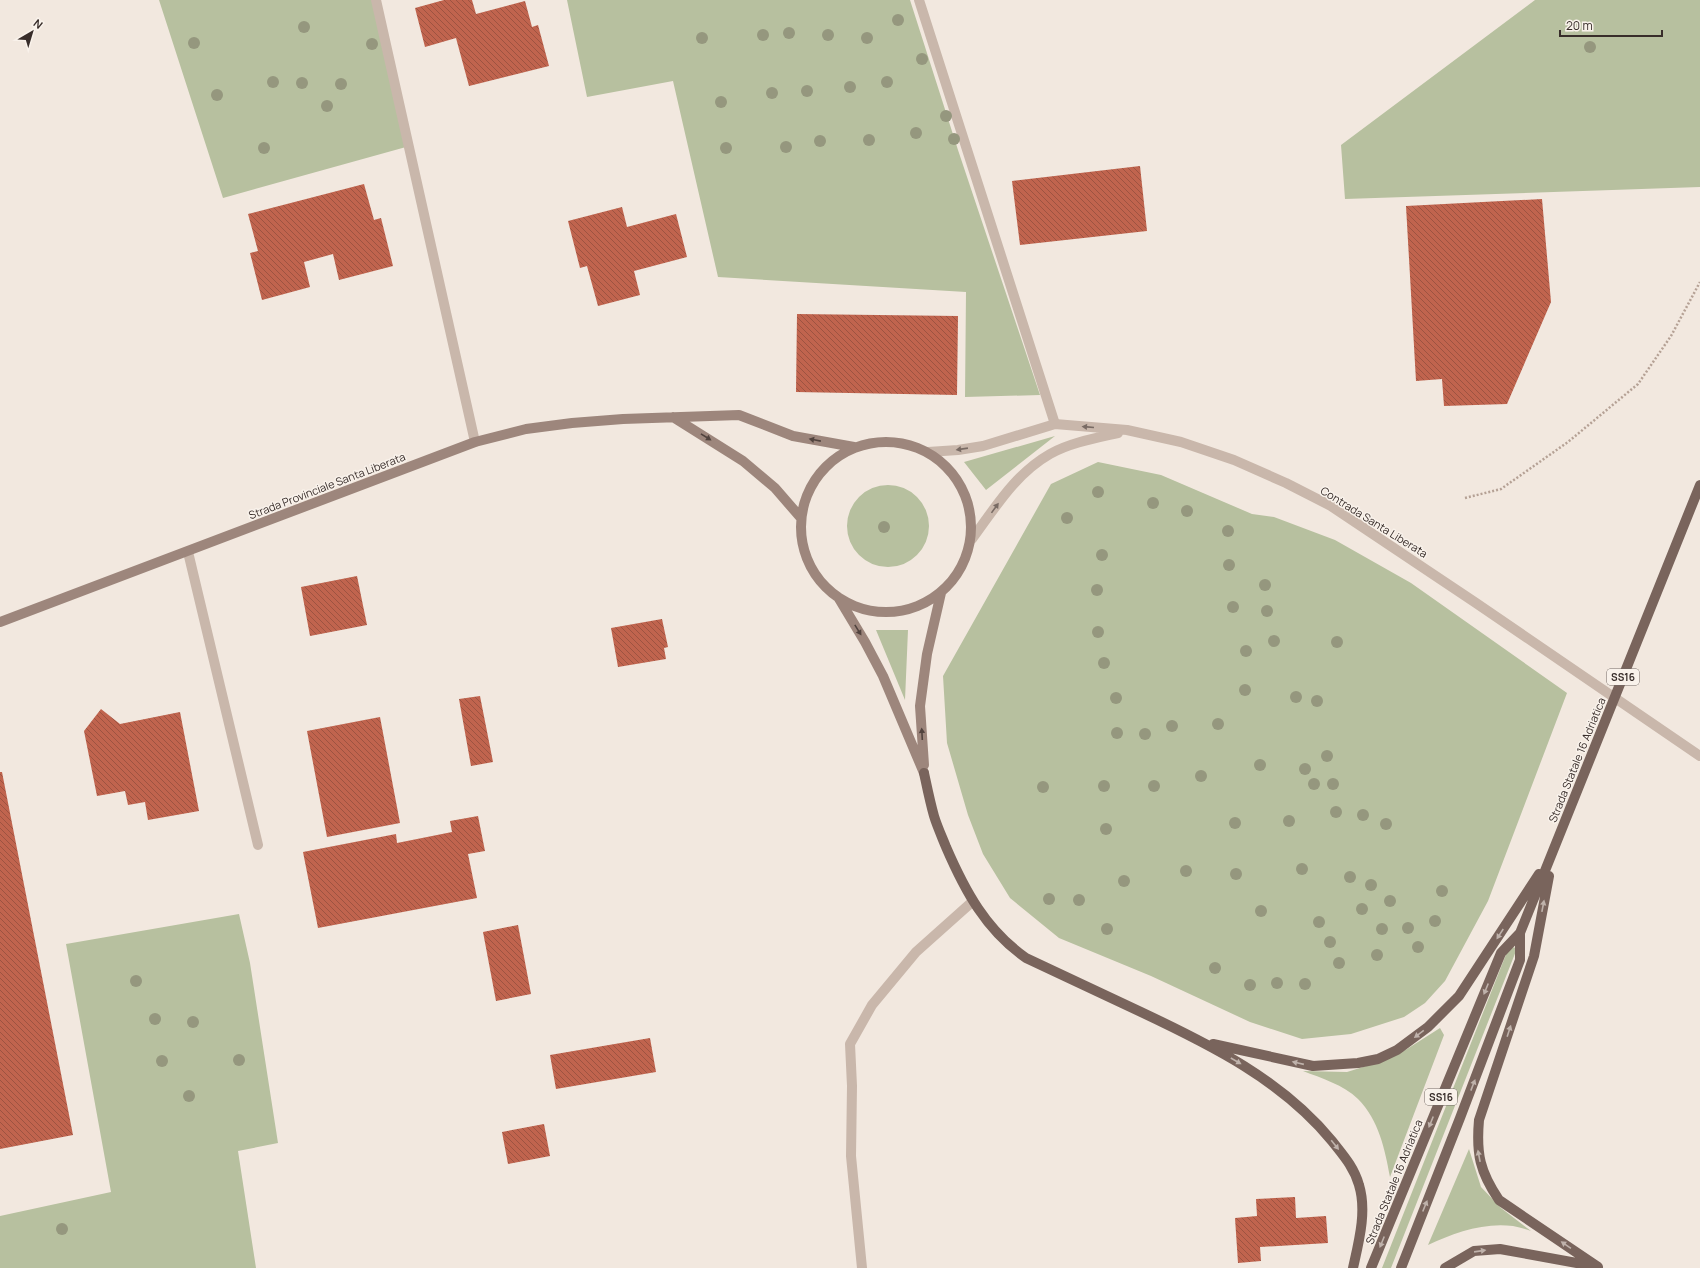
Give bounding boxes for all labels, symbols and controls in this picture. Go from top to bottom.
north arrow [12,12,52,52]
scale bar [1560,12,1662,38]
text: N [31,15,46,32]
text: 20 m [1566,17,1593,34]
one-way arrow [1082,424,1094,430]
one-way arrow [701,434,712,441]
one-way arrow [809,436,822,442]
one-way arrow [956,446,968,452]
street label: Strada Provinciale Santa Liberata [246,449,407,522]
street label: Contrada Santa Liberata [1318,482,1431,561]
one-way arrow [991,502,999,513]
one-way arrow [854,625,862,635]
road number: SS16 [1607,669,1639,685]
street label: Strada Statale 16 Adriatica [1545,695,1608,824]
one-way arrow [918,728,925,740]
one-way arrow [1540,900,1546,912]
one-way arrow [1497,928,1504,939]
one-way arrow [1482,983,1488,995]
one-way arrow [1506,1025,1512,1037]
one-way arrow [1414,1030,1425,1038]
one-way arrow [1231,1058,1242,1065]
one-way arrow [1291,1059,1304,1065]
one-way arrow [1470,1078,1476,1090]
road number: SS16 [1425,1089,1457,1105]
one-way arrow [1428,1116,1434,1127]
street label: Strada Statale 16 Adriatica [1362,1117,1425,1246]
one-way arrow [1330,1140,1339,1150]
one-way arrow [1476,1150,1482,1162]
one-way arrow [1423,1199,1429,1211]
one-way arrow [1378,1237,1384,1249]
one-way arrow [1560,1242,1572,1249]
one-way arrow [1474,1248,1486,1254]

